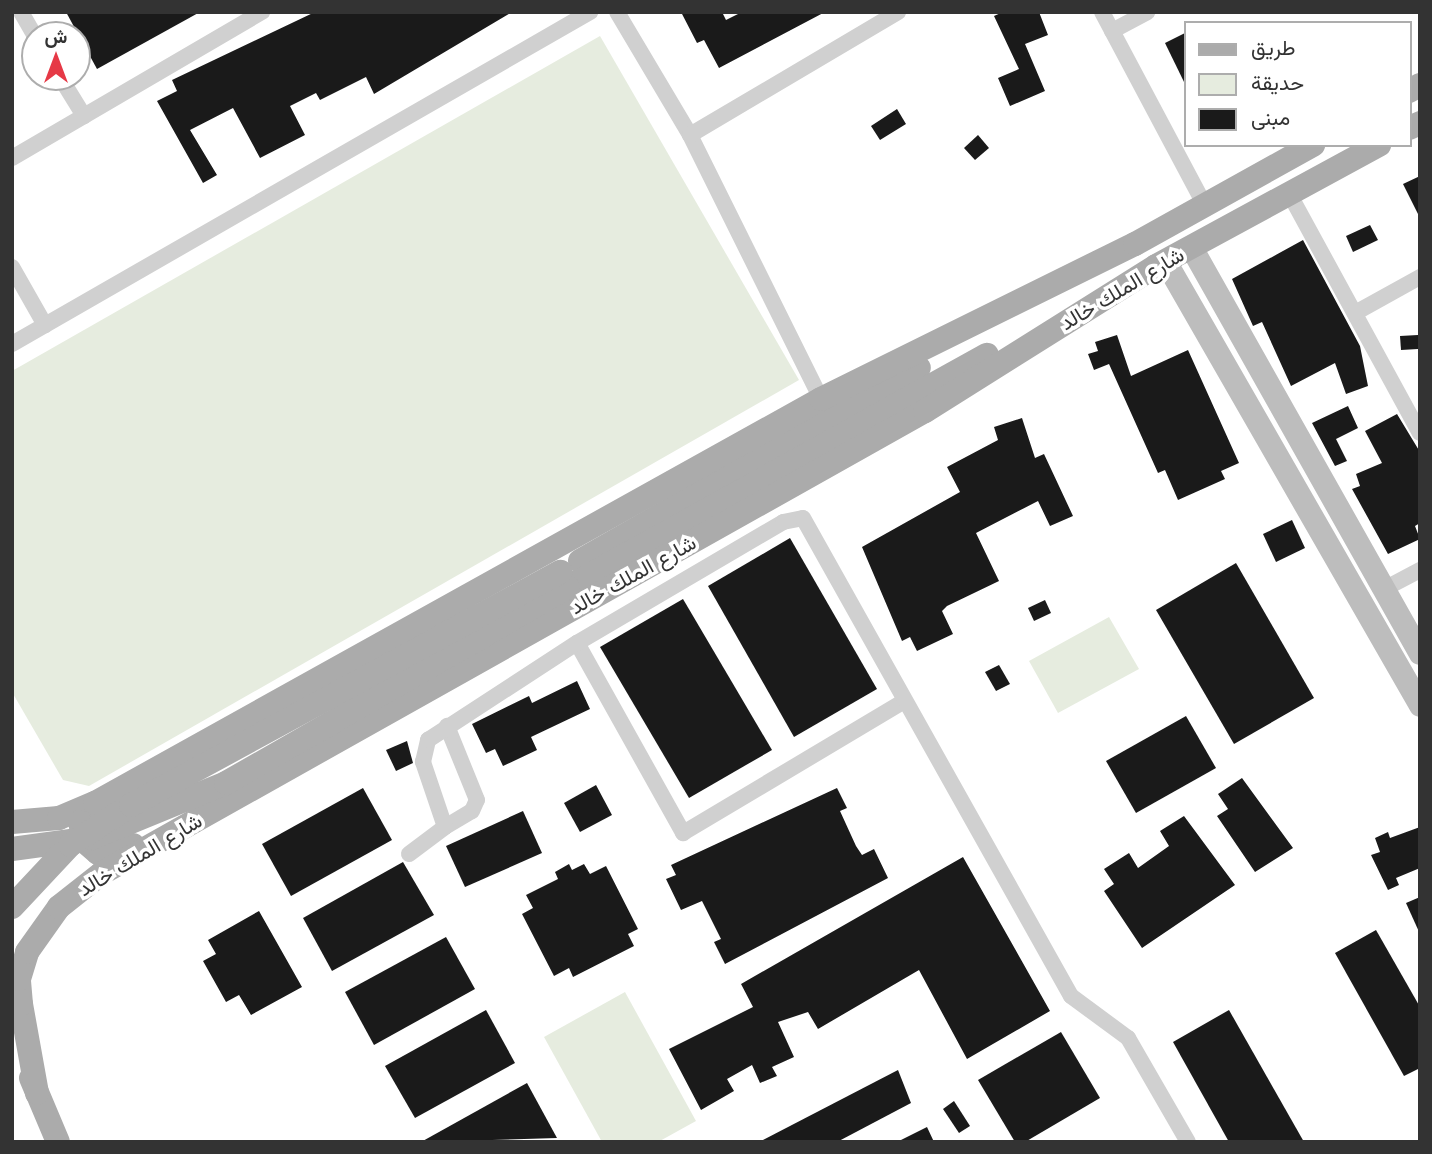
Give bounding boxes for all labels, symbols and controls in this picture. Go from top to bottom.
north arrow [21,21,91,91]
legend [1184,21,1411,147]
text: ش [45,23,67,50]
text: طريق [1251,33,1296,63]
text: حديقة [1251,68,1304,98]
text: مبنى [1251,103,1290,133]
street label: شارع الملك خالد [1055,242,1189,336]
street label: شارع الملك خالد [566,530,700,620]
street label: شارع الملك خالد [73,808,207,902]

